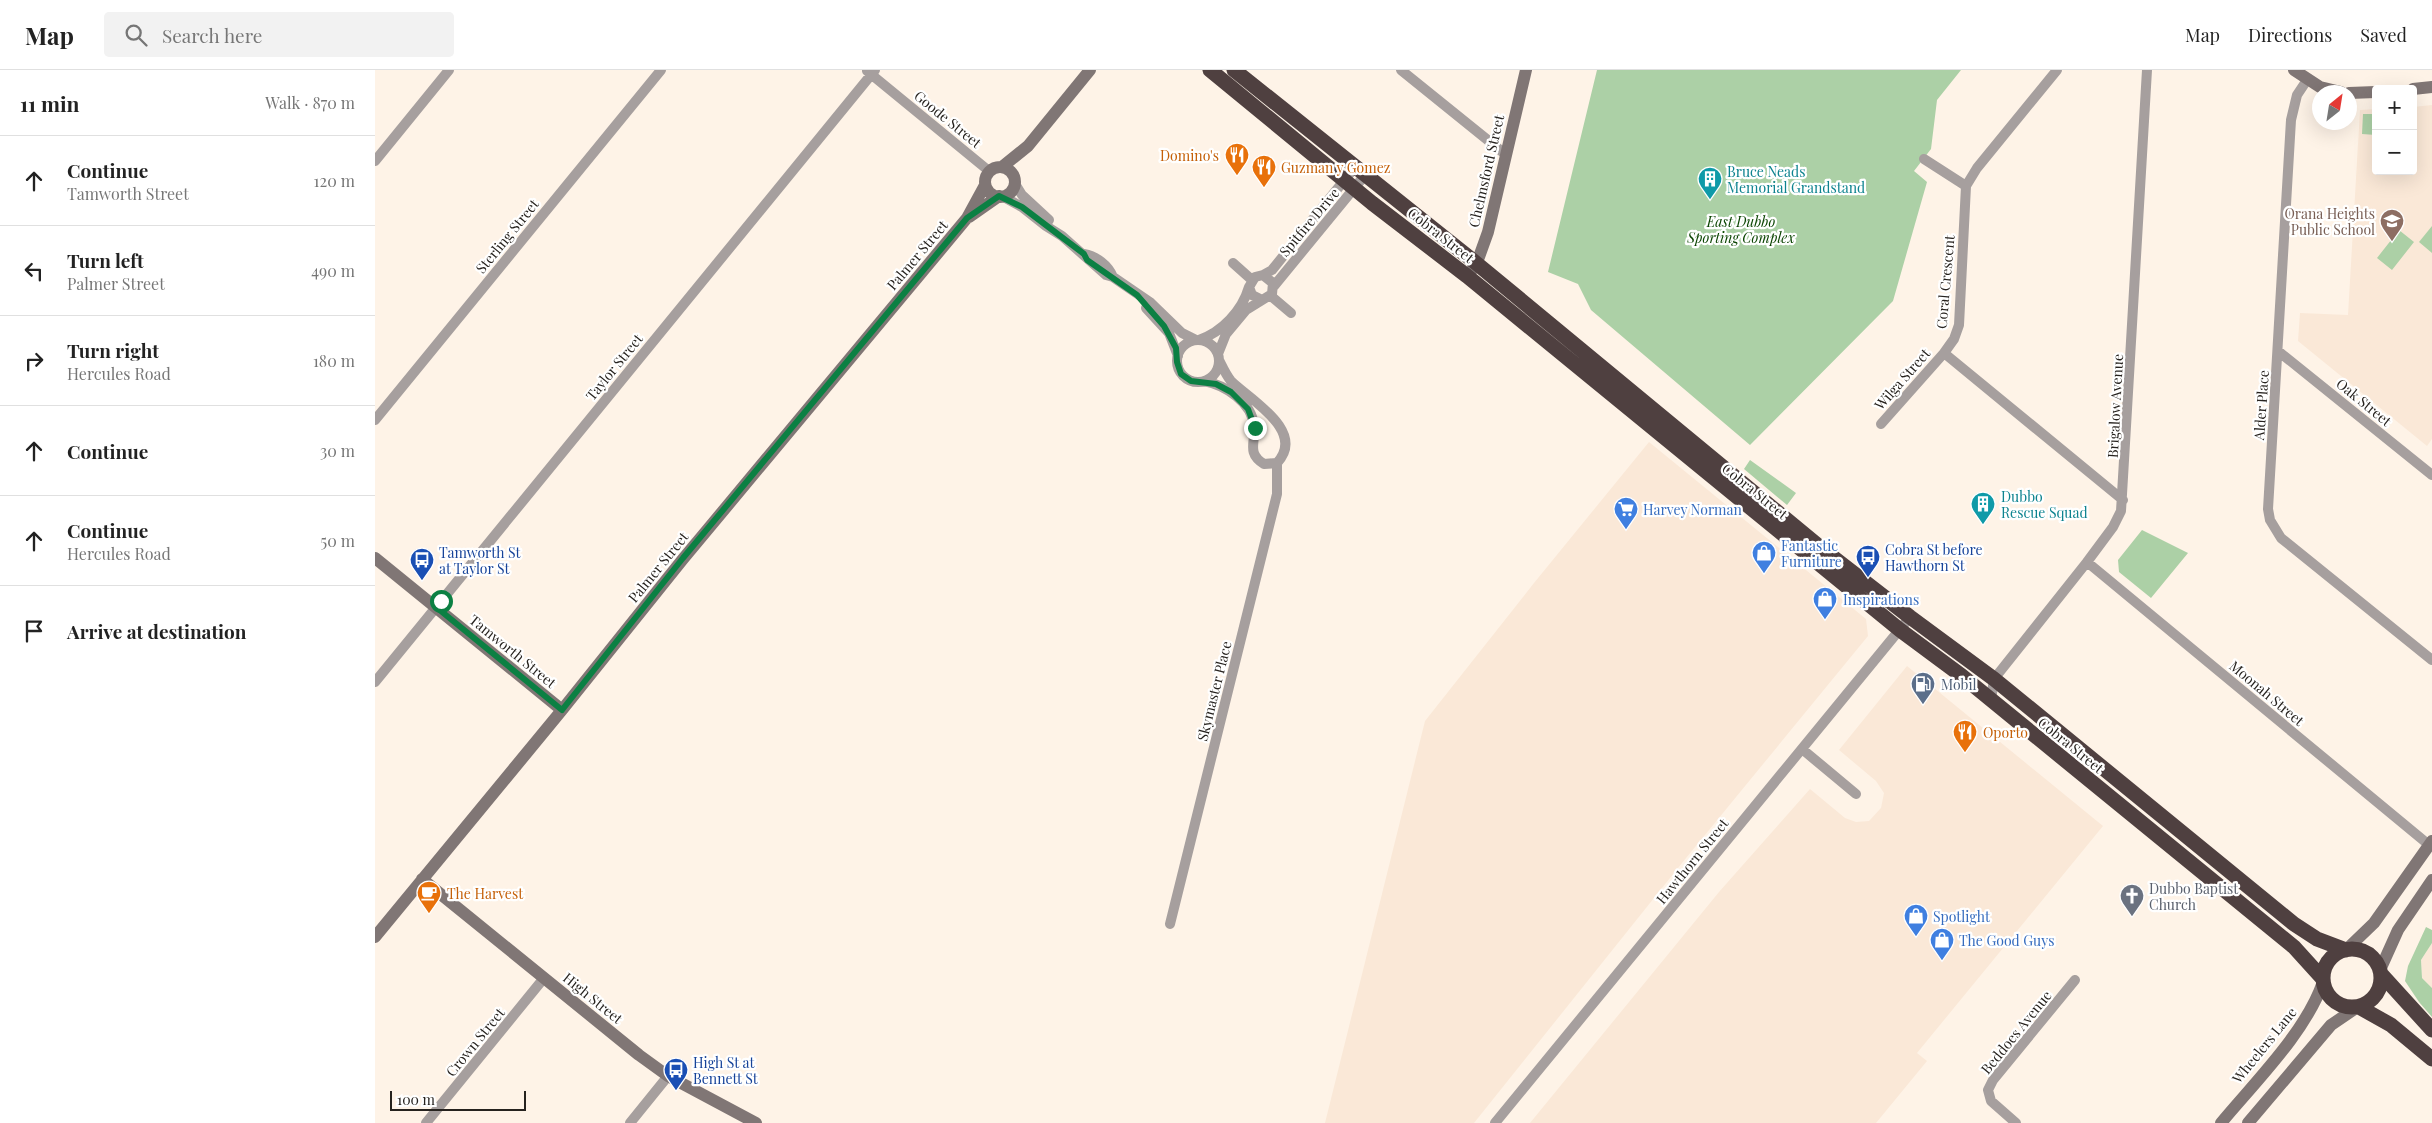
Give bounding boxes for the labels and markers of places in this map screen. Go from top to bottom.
restaurant icon: Domino's [1224,142,1250,176]
place label: Domino's [1160,146,1219,165]
restaurant icon: Guzman y Gomez [1251,154,1277,188]
place label: Guzman y Gomez [1281,158,1391,177]
place label: Bruce Neads Memorial Grandstand [1727,162,1865,197]
building icon: Bruce Neads Memorial Grandstand [1697,166,1723,200]
place label: Orana Heights Public School [2284,204,2375,239]
school or university icon: Orana Heights Public School [2379,208,2405,242]
place label: Dubbo Rescue Squad [2001,487,2088,522]
building icon: Dubbo Rescue Squad [1970,491,1996,525]
supermarket icon: Harvey Norman [1613,496,1639,530]
place label: Harvey Norman [1643,500,1743,519]
place label: Fantastic Furniture [1781,536,1842,571]
shop icon: Fantastic Furniture [1751,540,1777,574]
place label: Cobra St before Hawthorn St [1885,540,1983,575]
place label: Tamworth St at Taylor St [439,543,522,578]
bus stop icon: Cobra St before Hawthorn St [1855,544,1881,578]
bus stop icon: Tamworth St at Taylor St [409,547,435,581]
shop icon: Inspirations [1812,586,1838,620]
place label: Inspirations [1843,590,1919,609]
fuel station icon: Mobil [1910,671,1936,705]
place label: Mobil [1941,675,1977,694]
restaurant icon: Oporto [1952,719,1978,753]
place label: Oporto [1983,723,2028,742]
place label: Dubbo Baptist Church [2149,879,2239,914]
cafe icon: The Harvest [416,880,442,914]
church icon: Dubbo Baptist Church [2119,883,2145,917]
place label: The Harvest [447,884,524,903]
shop icon: Spotlight [1903,903,1929,937]
place label: Spotlight [1933,907,1991,926]
shop icon: The Good Guys [1929,927,1955,961]
place label: The Good Guys [1959,931,2054,950]
place label: High St at Bennett St [693,1053,759,1088]
bus stop icon: High St at Bennett St [663,1057,689,1091]

